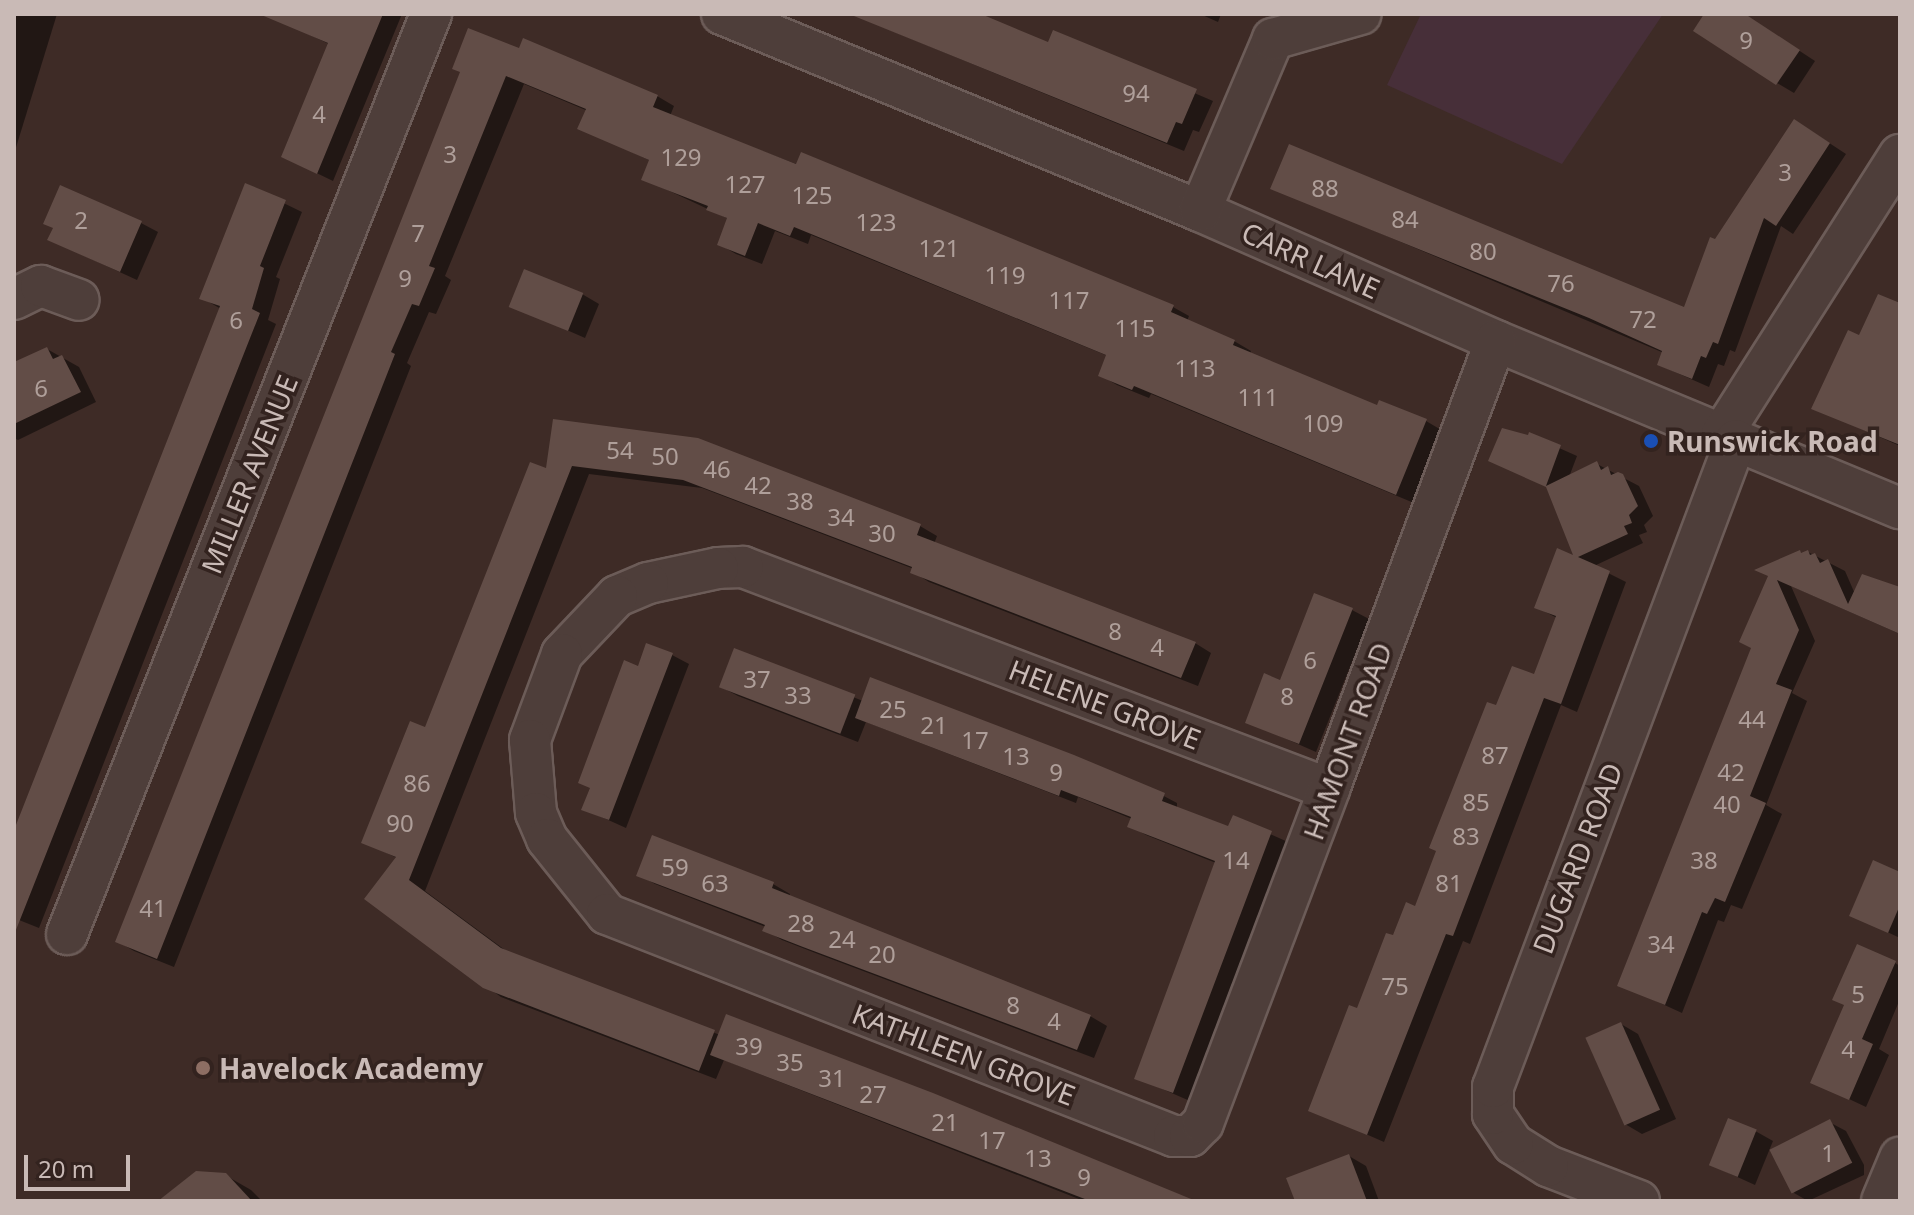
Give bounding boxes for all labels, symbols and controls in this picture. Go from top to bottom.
house number: 9 [1739,26,1753,54]
house number: 94 [1122,79,1150,107]
house number: 4 [312,100,326,128]
house number: 3 [443,140,457,168]
house number: 129 [660,143,702,171]
house number: 3 [1778,158,1792,186]
house number: 127 [724,170,766,198]
house number: 88 [1311,174,1339,202]
house number: 125 [791,181,833,209]
house number: 84 [1391,205,1419,233]
house number: 2 [74,206,88,234]
house number: 123 [855,208,897,236]
street label: CARR LANE [1237,215,1385,305]
house number: 7 [411,219,425,247]
house number: 121 [918,234,960,262]
house number: 80 [1469,237,1497,265]
house number: 119 [984,261,1026,289]
house number: 9 [398,264,412,292]
house number: 76 [1547,269,1575,297]
house number: 117 [1048,286,1090,314]
house number: 72 [1629,305,1657,333]
house number: 6 [229,306,243,334]
house number: 115 [1114,314,1156,342]
house number: 113 [1174,354,1216,382]
street label: MILLER AVENUE [194,370,304,578]
house number: 6 [34,374,48,402]
house number: 111 [1237,383,1279,411]
house number: 109 [1302,409,1344,437]
place label: Runswick Road [1667,424,1878,458]
marker: Runswick Road [1642,432,1660,450]
house number: 54 [606,436,634,464]
house number: 50 [651,442,679,470]
house number: 46 [703,455,731,483]
house number: 42 [744,471,772,499]
house number: 38 [786,487,814,515]
house number: 34 [827,503,855,531]
house number: 30 [868,519,896,547]
house number: 8 [1108,617,1122,645]
house number: 4 [1150,633,1164,661]
street label: HAMONT ROAD [1296,638,1398,844]
house number: 6 [1303,646,1317,674]
street label: HELENE GROVE [1004,652,1206,756]
house number: 37 [743,665,771,693]
house number: 33 [784,681,812,709]
house number: 8 [1280,682,1294,710]
house number: 25 [879,695,907,723]
house number: 44 [1738,705,1766,733]
house number: 21 [920,711,948,739]
house number: 17 [961,726,989,754]
house number: 87 [1481,741,1509,769]
house number: 13 [1002,742,1030,770]
house number: 9 [1049,758,1063,786]
street label: DUGARD ROAD [1525,758,1629,958]
house number: 42 [1717,758,1745,786]
house number: 86 [403,769,431,797]
house number: 85 [1462,788,1490,816]
house number: 40 [1713,790,1741,818]
house number: 90 [386,809,414,837]
house number: 83 [1452,822,1480,850]
house number: 14 [1222,846,1250,874]
house number: 38 [1690,846,1718,874]
house number: 59 [661,853,689,881]
house number: 63 [701,869,729,897]
house number: 81 [1435,869,1463,897]
house number: 41 [139,894,167,922]
house number: 28 [787,909,815,937]
house number: 24 [828,925,856,953]
house number: 34 [1647,930,1675,958]
house number: 20 [868,940,896,968]
house number: 75 [1381,972,1409,1000]
house number: 5 [1851,980,1865,1008]
house number: 8 [1006,991,1020,1019]
street label: KATHLEEN GROVE [848,996,1080,1112]
house number: 4 [1047,1007,1061,1035]
house number: 39 [735,1032,763,1060]
house number: 4 [1841,1035,1855,1063]
house number: 35 [776,1048,804,1076]
place label: Havelock Academy [219,1051,483,1085]
marker: Havelock Academy [194,1059,212,1077]
house number: 31 [818,1064,846,1092]
house number: 27 [859,1080,887,1108]
house number: 21 [931,1108,959,1136]
house number: 17 [978,1126,1006,1154]
scale bar [28,1139,134,1189]
house number: 1 [1821,1139,1835,1167]
house number: 13 [1024,1144,1052,1172]
text: 20 m [38,1152,94,1185]
house number: 9 [1077,1163,1091,1191]

